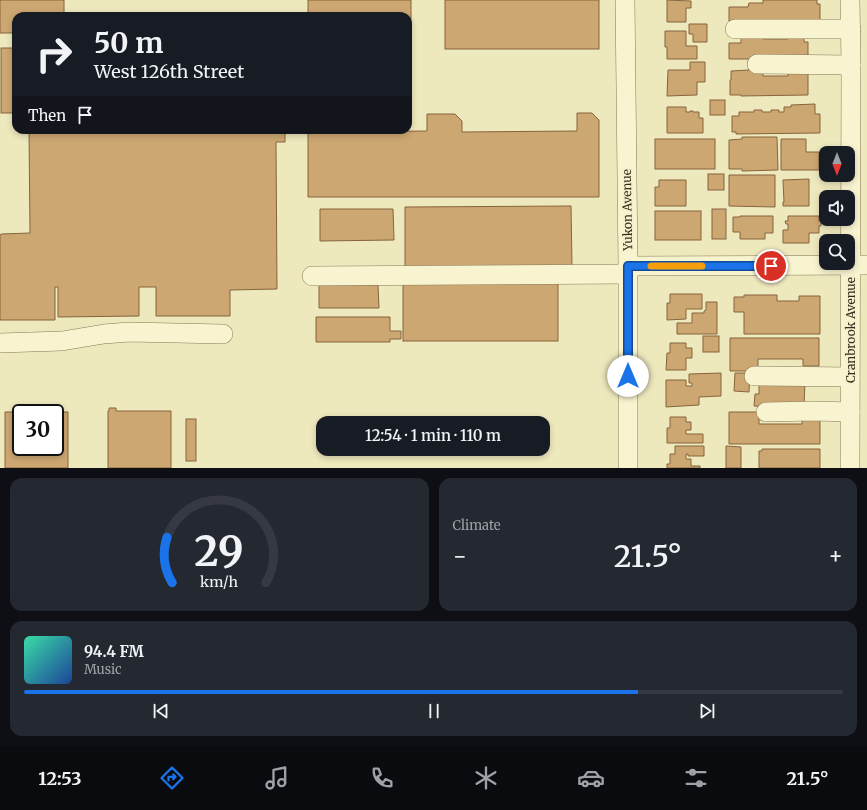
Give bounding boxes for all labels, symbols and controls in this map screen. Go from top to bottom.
text: 50 m [94,25,163,61]
icon: right [28,28,80,80]
text: West 126th Street [94,60,244,83]
icon: arrive [74,104,96,126]
text: Then [28,106,66,125]
north arrow [819,146,855,182]
map controls [819,146,855,270]
street label: Yukon Avenue [619,169,635,252]
button: sound [819,190,855,226]
button: search [819,234,855,270]
pin [754,249,788,283]
icon: arrive [760,255,782,277]
street label: Cranbrook Avenue [843,277,858,383]
position arrow [607,355,649,397]
speed limit sign: 30 [12,404,64,456]
text: 12:54 · 1 min · 110 m [365,426,501,445]
text: Climate [453,517,501,534]
text: 29 [195,524,244,576]
text: 21.5° [614,537,682,575]
text: − [453,542,467,570]
text: + [828,542,843,570]
text: km/h [200,572,239,590]
text: 94.4 FM [84,642,144,661]
text: Music [84,661,122,678]
icon: previous [150,700,172,722]
icon: pause [423,700,445,722]
icon: next [696,700,718,722]
icon: directions [158,764,186,792]
icon: music [263,764,291,792]
icon: phone [368,764,396,792]
icon: climate [472,764,500,792]
icon: car [577,764,605,792]
icon: filters [682,764,710,792]
text: 12:53 [38,767,81,790]
text: 21.5° [787,767,829,790]

